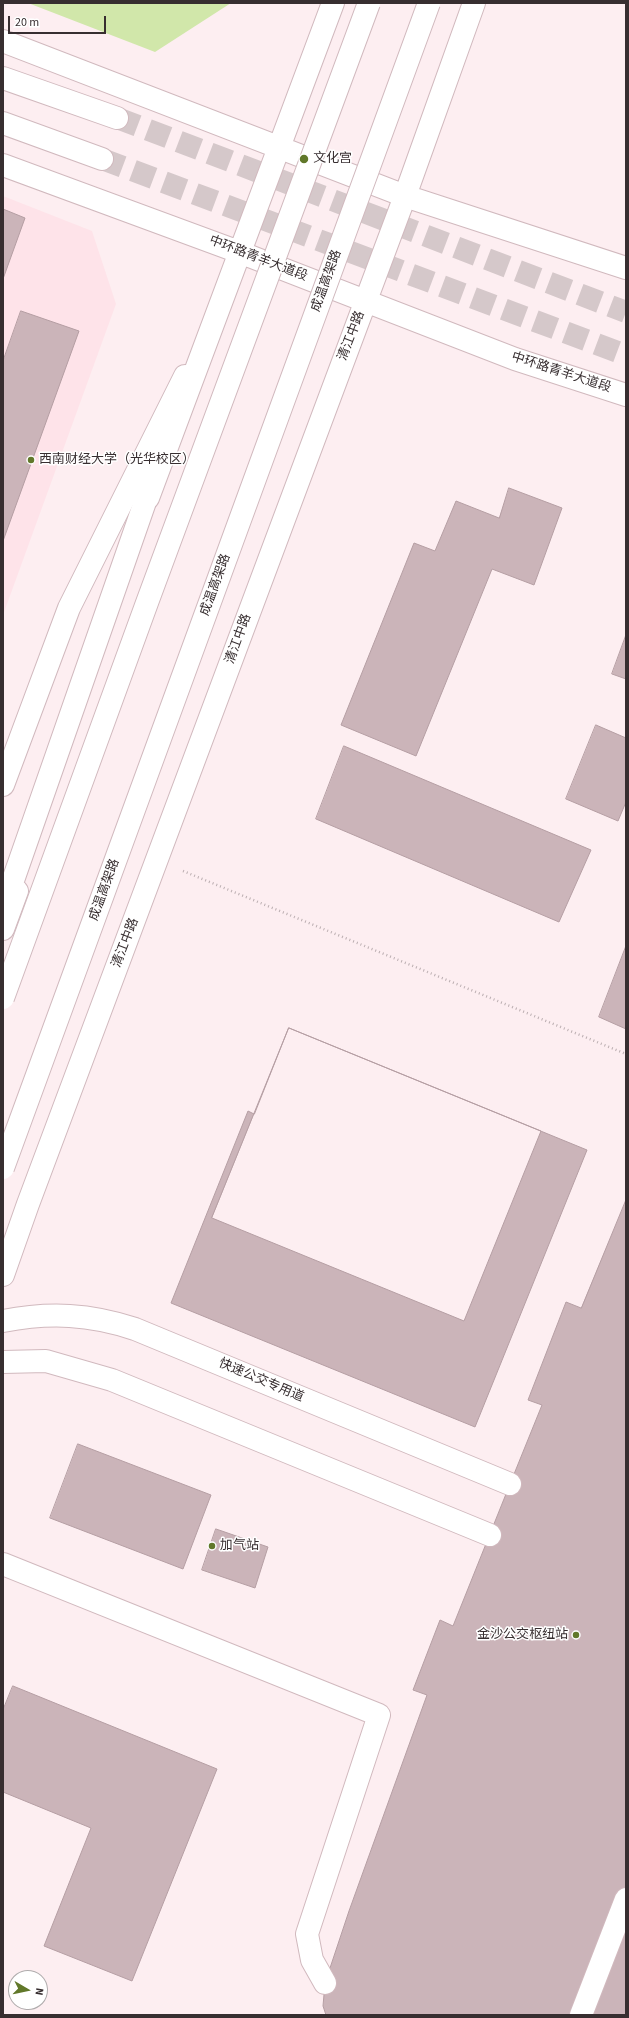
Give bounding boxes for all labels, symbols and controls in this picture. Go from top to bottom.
scale bar [10,8,108,34]
text: 20 m [15,14,39,31]
place label: 文化宫 [313,151,352,167]
marker: 文化宫 [298,153,310,165]
street label: 中环路青羊大道段 [207,233,309,285]
street label: 成温高架路 [309,248,345,314]
street label: 清江中路 [335,309,369,363]
street label: 中环路青羊大道段 [509,350,613,396]
place label: 西南财经大学（光华校区） [39,452,195,468]
marker: 西南财经大学（光华校区） [26,455,36,465]
street label: 成温高架路 [198,552,234,618]
street label: 清江中路 [223,612,255,666]
street label: 成温高架路 [87,857,123,923]
street label: 清江中路 [109,916,143,970]
street label: 快速公交专用道 [216,1356,306,1406]
place label: 加气站 [220,1538,259,1554]
marker: 加气站 [207,1541,217,1551]
place label: 金沙公交枢纽站 [477,1627,568,1643]
marker: 金沙公交枢纽站 [571,1630,581,1640]
north arrow [8,1970,48,2010]
text: N [31,1987,47,1997]

